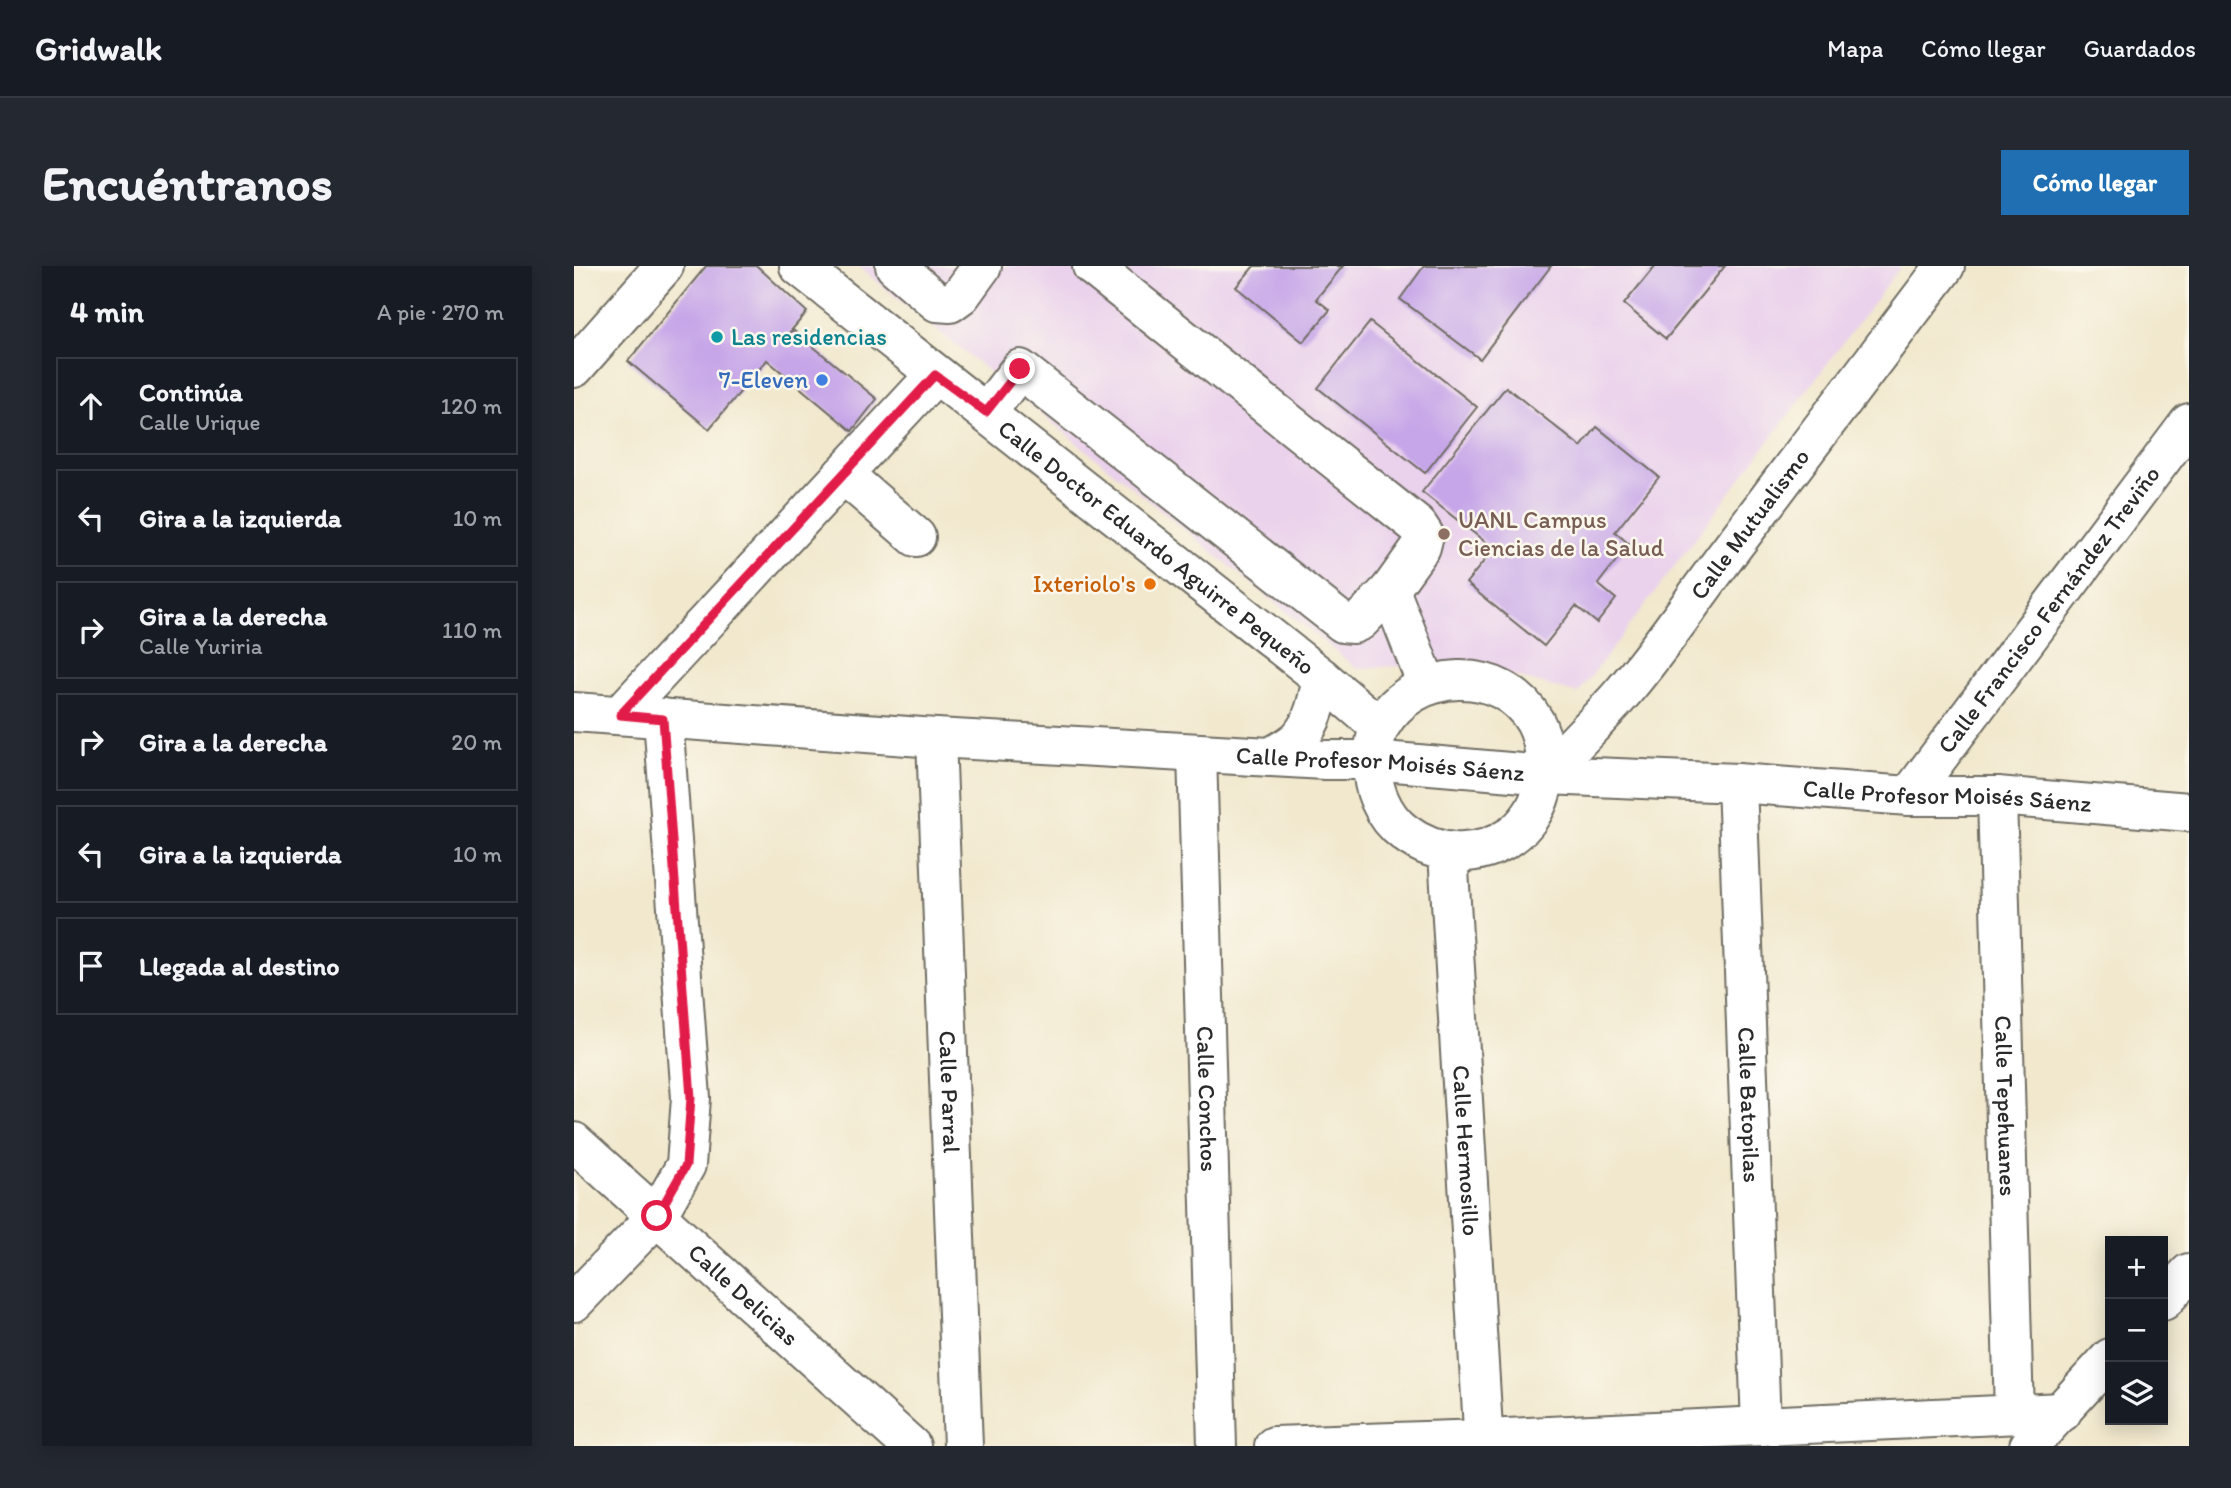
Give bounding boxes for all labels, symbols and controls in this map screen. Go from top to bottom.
text: Gridwalk [35,29,162,68]
text: Mapa [1827,34,1883,63]
text: Cómo llegar [1921,34,2046,63]
text: Guardados [2084,34,2196,63]
button: Cómo llegar [2001,150,2189,215]
text: Encuéntranos [42,153,333,212]
text: 4 min [70,293,144,330]
text: A pie · 270 m [377,298,504,326]
place label: Las residencias [731,322,887,351]
marker: Las residencias [709,329,725,345]
route end [1004,353,1035,384]
place label: 7-Eleven [719,365,808,394]
marker: 7-Eleven [814,372,830,388]
text: Continúa [139,376,243,408]
icon: ahead [72,387,110,425]
text: 120 m [441,392,502,420]
text: Calle Urique [139,408,261,436]
street label: Calle Doctor Eduardo Aguirre Pequeño [993,414,1321,681]
street label: Calle Mutualismo [1684,443,1815,605]
street label: Calle Francisco Fernández Treviño [1931,460,2166,759]
icon: left [72,499,110,537]
text: Gira a la izquierda [139,502,342,534]
text: 10 m [453,504,502,532]
place label: UANL Campus Ciencias de la Salud [1458,505,1664,562]
marker: UANL Campus Ciencias de la Salud [1436,526,1452,542]
place label: Ixteriolo's [1033,569,1136,598]
marker: Ixteriolo's [1142,576,1158,592]
text: Gira a la derecha [139,600,327,632]
icon: right [72,611,110,649]
text: 110 m [442,616,502,644]
text: Calle Yuriria [139,632,263,660]
icon: right [72,723,110,761]
text: Gira a la derecha [139,726,327,758]
text: 20 m [451,728,502,756]
street label: Calle Profesor Moisés Sáenz [1235,740,1526,787]
street label: Calle Profesor Moisés Sáenz [1802,773,2093,818]
icon: left [72,835,110,873]
text: Gira a la izquierda [139,838,342,870]
text: 10 m [453,840,502,868]
icon: arrive [72,947,110,985]
text: Llegada al destino [139,950,340,982]
street label: Calle Tepehuanes [1989,1015,2023,1197]
street label: Calle Conchos [1191,1025,1224,1172]
street label: Calle Batopilas [1732,1026,1767,1183]
street label: Calle Parral [933,1030,967,1154]
street label: Calle Hermosillo [1447,1064,1486,1237]
route start [641,1200,672,1231]
map controls [2105,1236,2168,1425]
button: + [2105,1236,2168,1299]
street label: Calle Delicias [682,1237,805,1352]
button: − [2105,1299,2168,1362]
button: layers [2105,1362,2168,1425]

